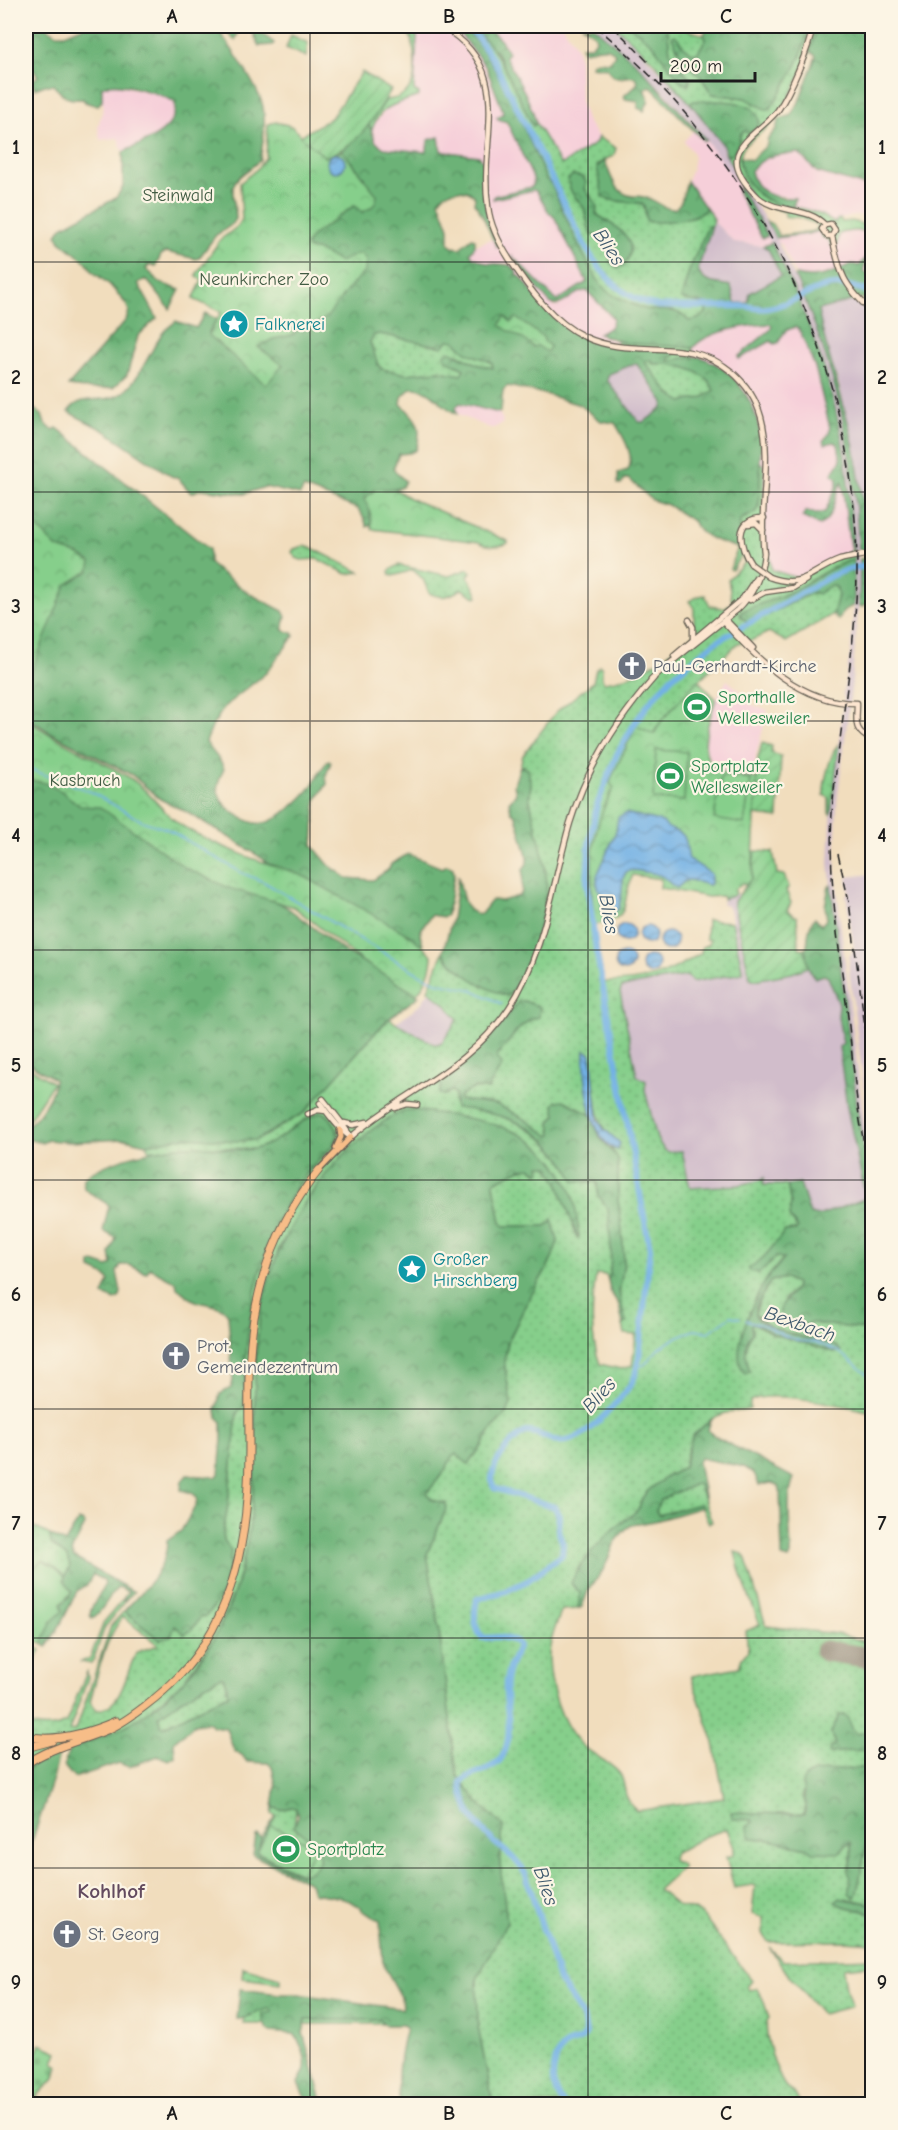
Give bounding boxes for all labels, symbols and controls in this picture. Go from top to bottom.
text: A [166,5,178,28]
text: B [443,5,455,28]
text: C [720,5,732,28]
scale bar [661,45,756,83]
text: 200 m [670,56,722,77]
text: 1 [12,136,20,159]
text: 1 [878,136,886,159]
park label: Steinwald [143,185,213,206]
water label: Blies [588,224,630,270]
park label: Neunkircher Zoo [199,269,329,290]
place icon: Falknerei [218,308,250,340]
place label: Falknerei [255,314,325,335]
text: 2 [11,366,21,389]
text: 2 [877,366,887,389]
text: 3 [11,595,21,618]
text: 3 [877,595,887,618]
church icon: Paul-Gerhardt-Kirche [616,650,648,682]
place label: Paul-Gerhardt-Kirche [653,656,817,677]
place label: Sporthalle Wellesweiler [718,687,810,729]
sports icon: Sporthalle Wellesweiler [681,691,713,723]
place label: Sportplatz Wellesweiler [691,756,783,798]
sports icon: Sportplatz Wellesweiler [654,760,686,792]
park label: Kasbruch [49,770,121,791]
text: 4 [11,824,21,847]
text: 4 [877,824,887,847]
water label: Blies [594,892,624,936]
text: 5 [11,1054,21,1077]
text: 5 [877,1054,887,1077]
place label: Großer Hirschberg [433,1249,518,1291]
place icon: Großer Hirschberg [396,1253,428,1285]
text: 6 [11,1283,21,1306]
text: 6 [877,1283,887,1306]
water label: Bexbach [762,1301,838,1347]
place label: Prot. Gemeindezentrum [197,1336,338,1378]
church icon: Prot. Gemeindezentrum [160,1340,192,1372]
water label: Blies [577,1372,621,1417]
text: 7 [12,1512,21,1535]
text: 7 [878,1512,887,1535]
text: 8 [11,1742,21,1765]
text: 8 [877,1742,887,1765]
sports icon: Sportplatz [270,1833,302,1865]
place label: Sportplatz [307,1839,384,1860]
water label: Blies [529,1863,564,1909]
district label: Kohlhof [77,1879,146,1903]
church icon: St. Georg [51,1918,83,1950]
place label: St. Georg [88,1924,159,1945]
text: 9 [11,1971,21,1994]
text: 9 [877,1971,887,1994]
text: A [166,2102,178,2125]
text: B [443,2102,455,2125]
text: C [720,2102,732,2125]

